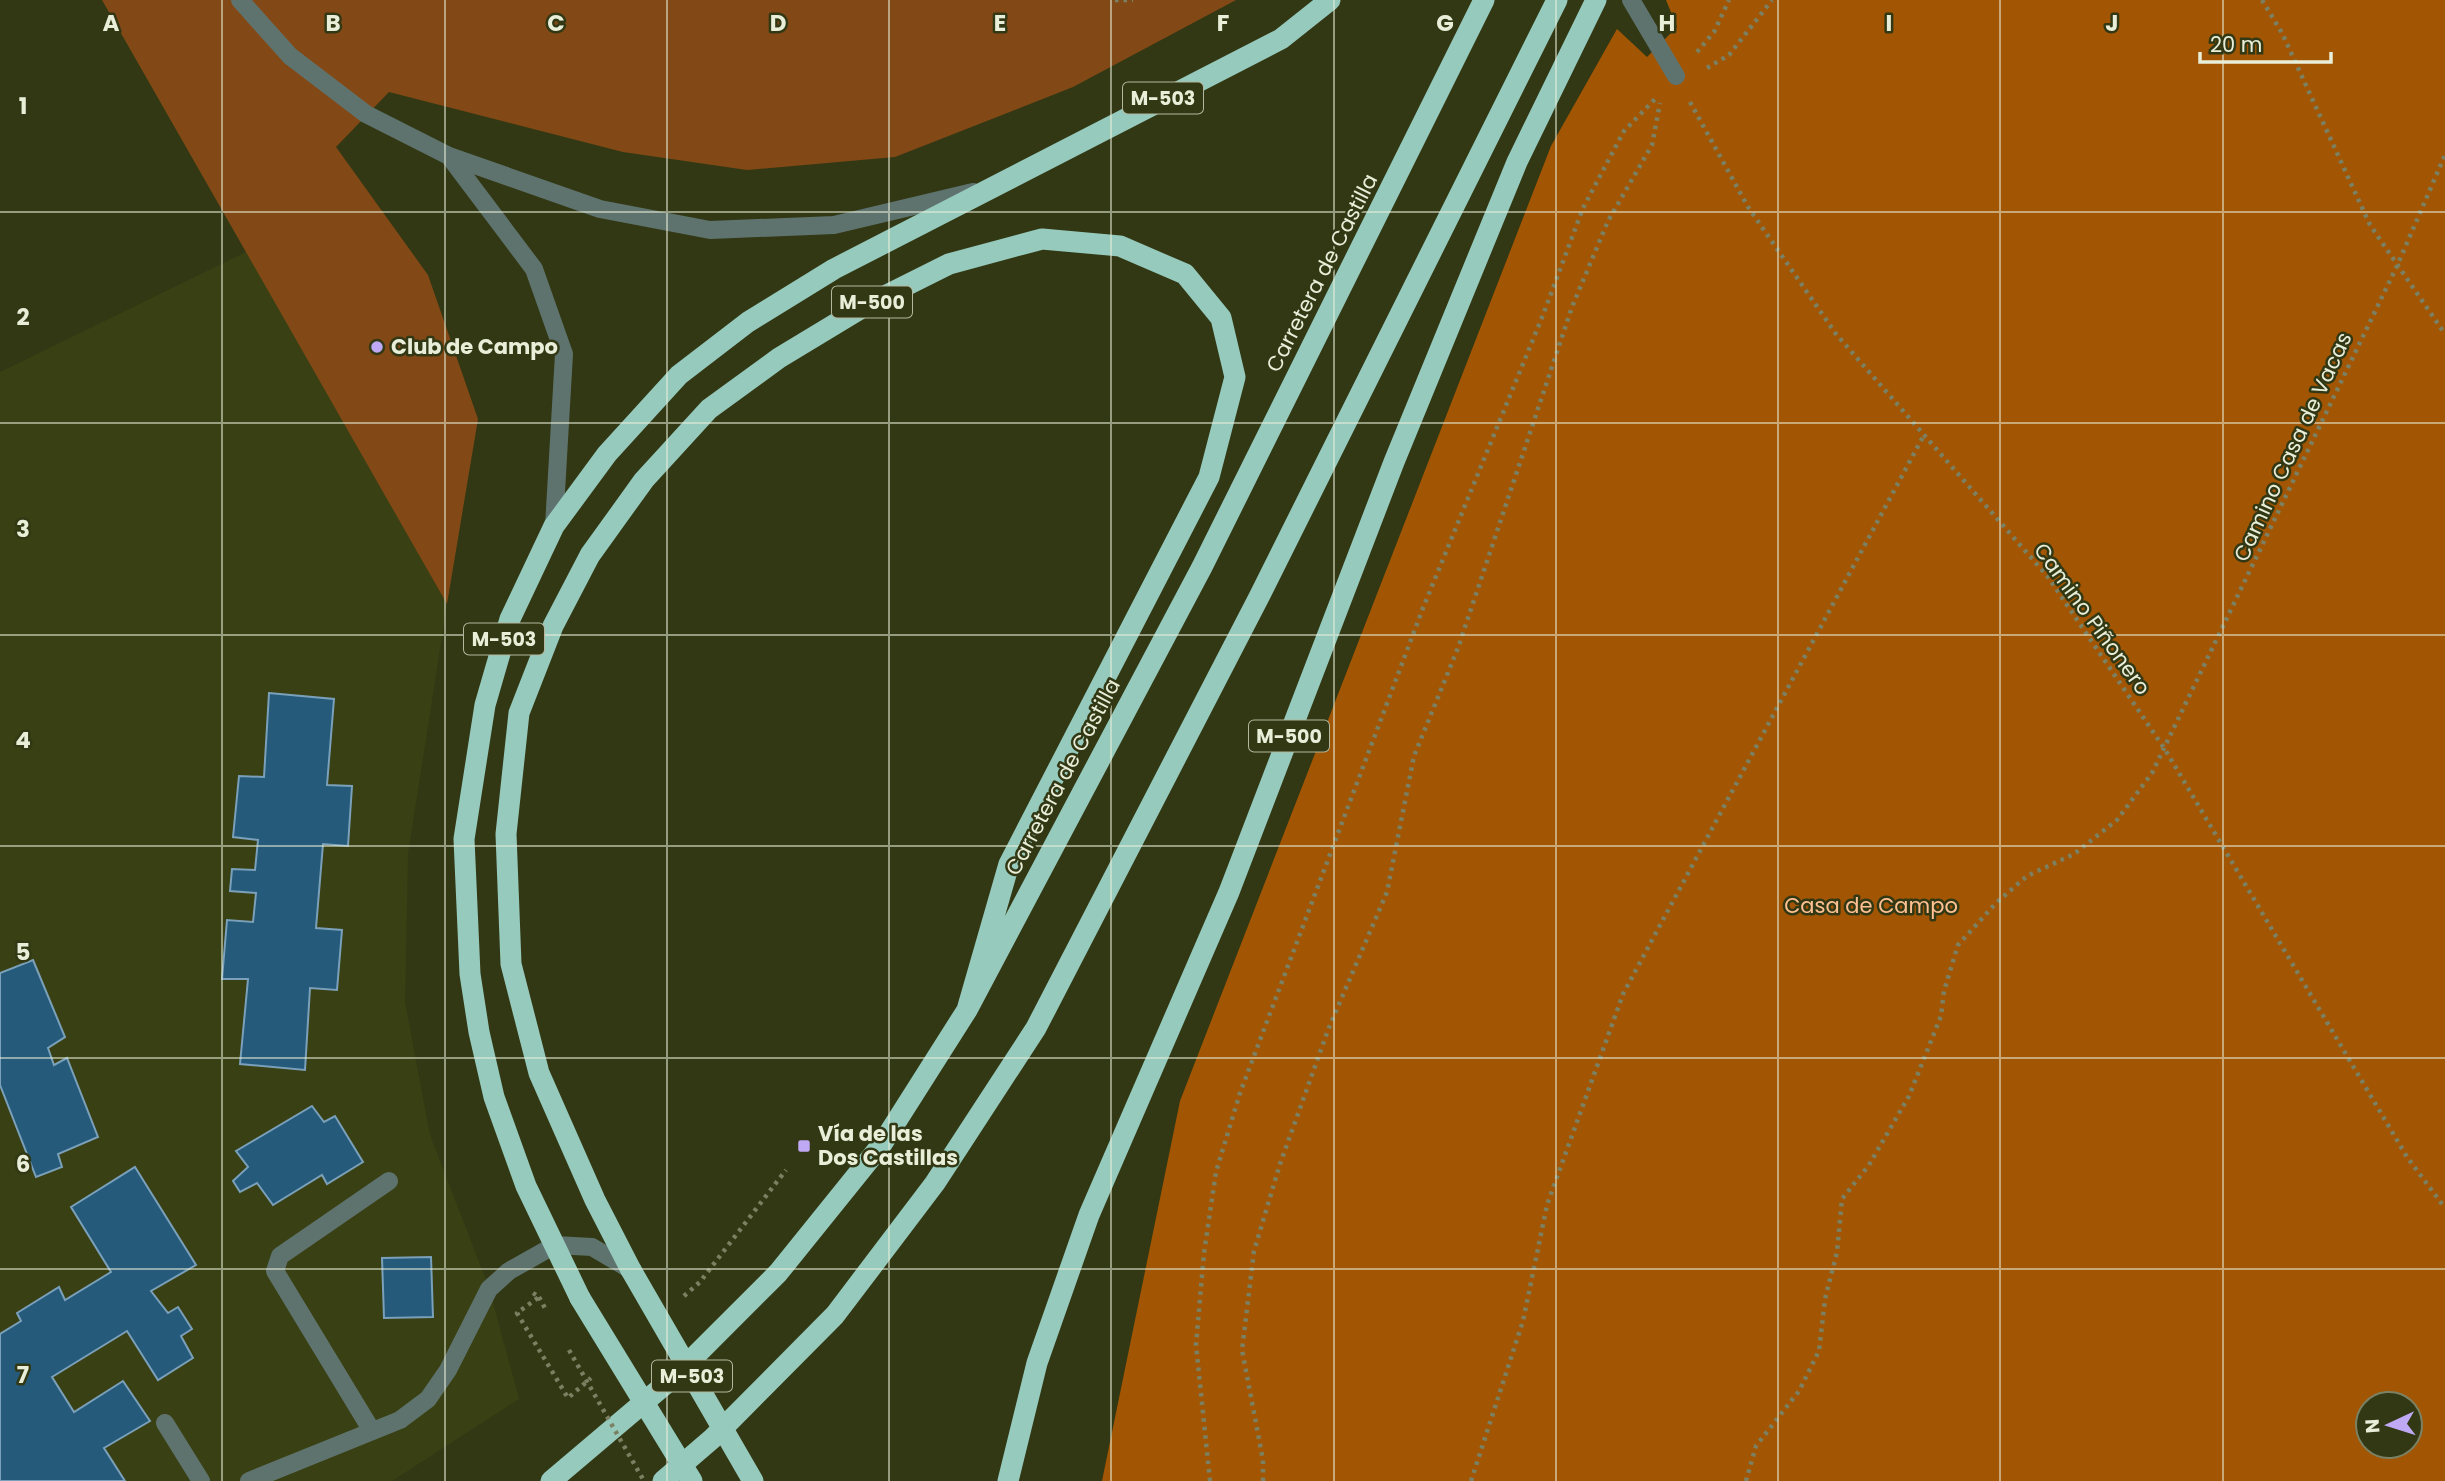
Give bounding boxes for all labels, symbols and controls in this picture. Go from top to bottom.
text: A [103,7,120,39]
text: B [325,7,341,39]
text: C [547,7,565,39]
text: D [770,7,786,39]
text: E [994,7,1006,39]
text: F [1217,7,1229,39]
text: G [1436,7,1454,39]
text: H [1659,7,1675,39]
text: I [1886,7,1892,39]
text: J [2105,7,2119,39]
scale bar [2200,21,2331,65]
text: 20 m [2210,30,2263,59]
road number: M-503 [1123,82,1203,114]
text: 1 [19,90,27,122]
street label: Carretera de Castilla [1259,169,1384,377]
road number: M-500 [832,286,912,318]
text: 2 [16,301,30,333]
street label: Camino Casa de Vacas [2227,327,2359,566]
place label: Club de Campo [391,332,558,361]
marker: Club de Campo [369,339,385,355]
text: 3 [16,513,30,545]
street label: Camino Piñonero [2027,537,2158,701]
road number: M-503 [464,624,544,654]
street label: Carretera de Castilla [998,673,1127,880]
road number: M-500 [1249,720,1329,751]
text: 4 [15,724,31,756]
park label: Casa de Campo [1784,891,1958,920]
text: 5 [16,936,30,968]
place label: Vía de las Dos Castillas [818,1119,958,1172]
marker: Vía de las Dos Castillas [796,1138,812,1154]
text: 6 [16,1148,30,1180]
text: 7 [17,1359,29,1391]
road number: M-503 [652,1360,732,1392]
north arrow [2354,1390,2424,1460]
text: N [2359,1418,2387,1434]

